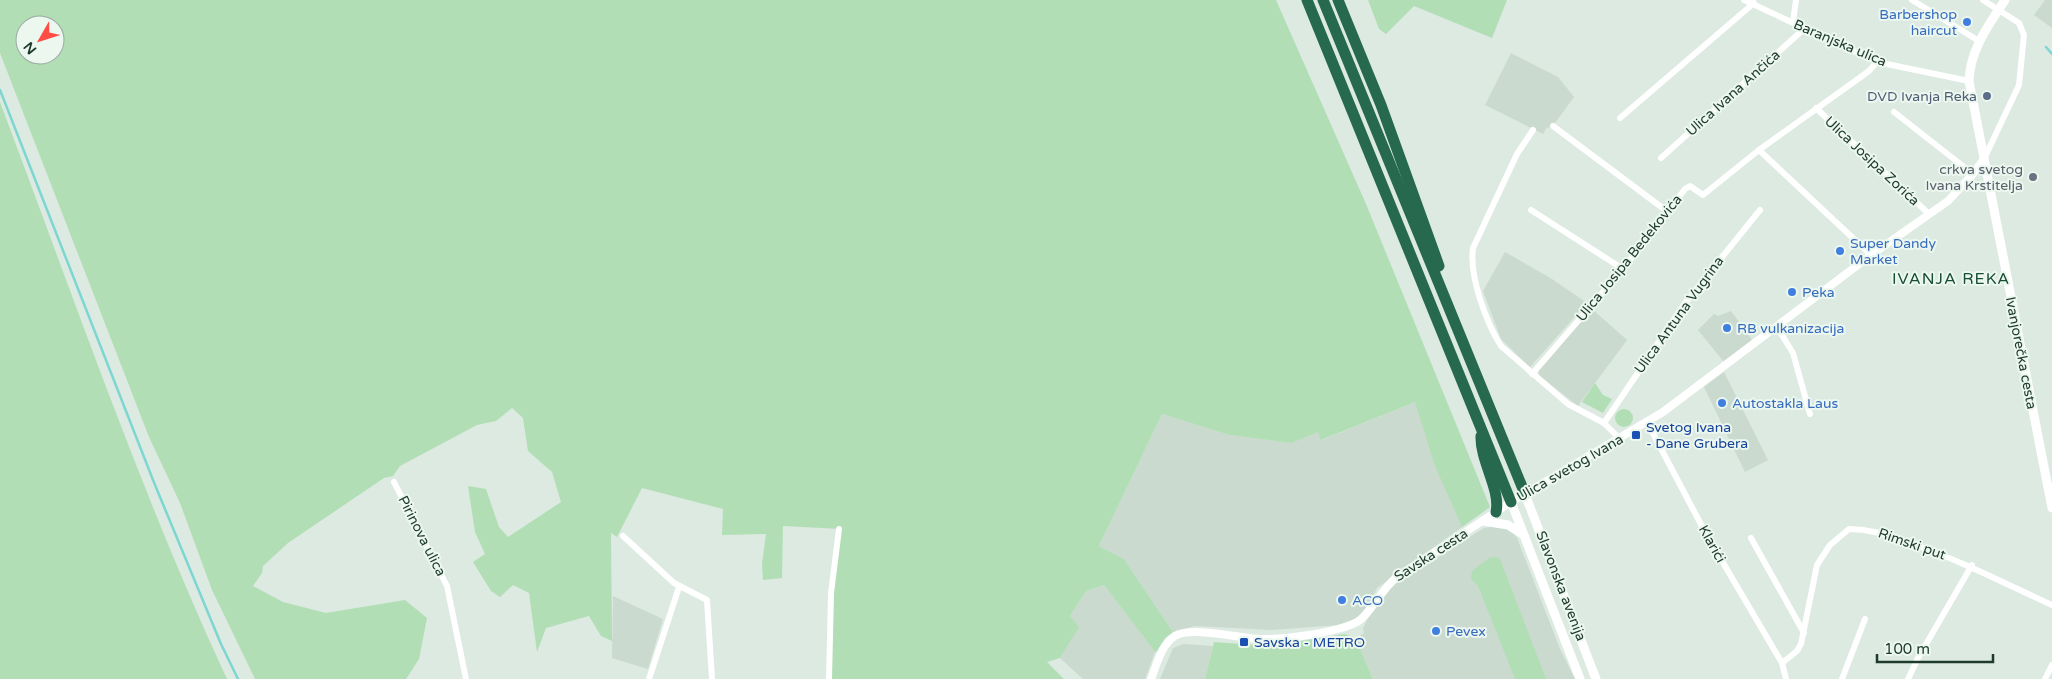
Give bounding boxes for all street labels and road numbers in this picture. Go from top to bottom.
street label: Baranjska ulica [1791,16,1889,70]
street label: Ulica Ivana Ančića [1682,46,1784,140]
street label: Ulica Josipa Zorića [1821,113,1923,209]
street label: Ulica Josipa Bedekovića [1573,191,1685,325]
street label: Ulica Antuna Vugrina [1631,253,1727,377]
street label: Ivanjorečka cesta [2002,295,2040,411]
street label: Ulica svetog Ivana [1514,431,1626,505]
street label: Pirinova ulica [394,493,450,579]
street label: Klarići [1695,522,1729,566]
street label: Rimski put [1876,524,1949,564]
street label: Savska cesta [1391,525,1471,585]
street label: Slavonska avenija [1532,529,1590,643]

